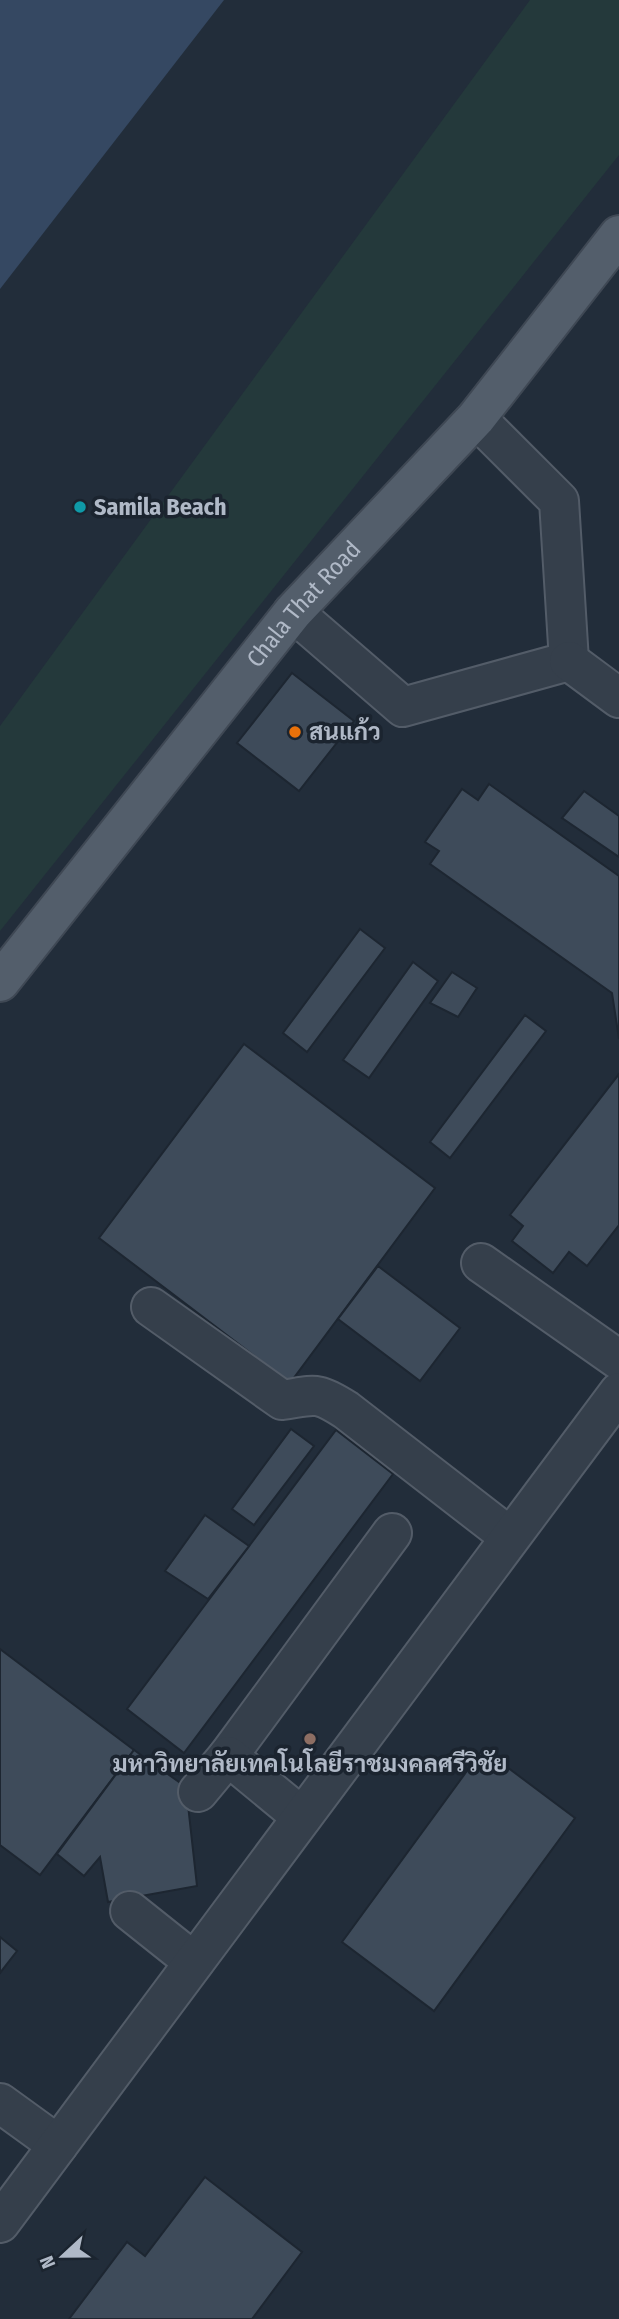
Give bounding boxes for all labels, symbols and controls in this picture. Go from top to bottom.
place label: Samila Beach [94,493,227,521]
marker: Samila Beach [72,499,88,515]
street label: Chala That Road [241,535,367,673]
place label: สนแก้ว [309,716,381,746]
marker: สนแก้ว [287,724,303,740]
marker: มหาวิทยาลัยเทคโนโลยีราชมงคลศรีวิชัย [302,1731,318,1747]
place label: มหาวิทยาลัยเทคโนโลยีราชมงคลศรีวิชัย [113,1748,507,1778]
north arrow [28,2221,98,2291]
text: N [35,2253,60,2272]

